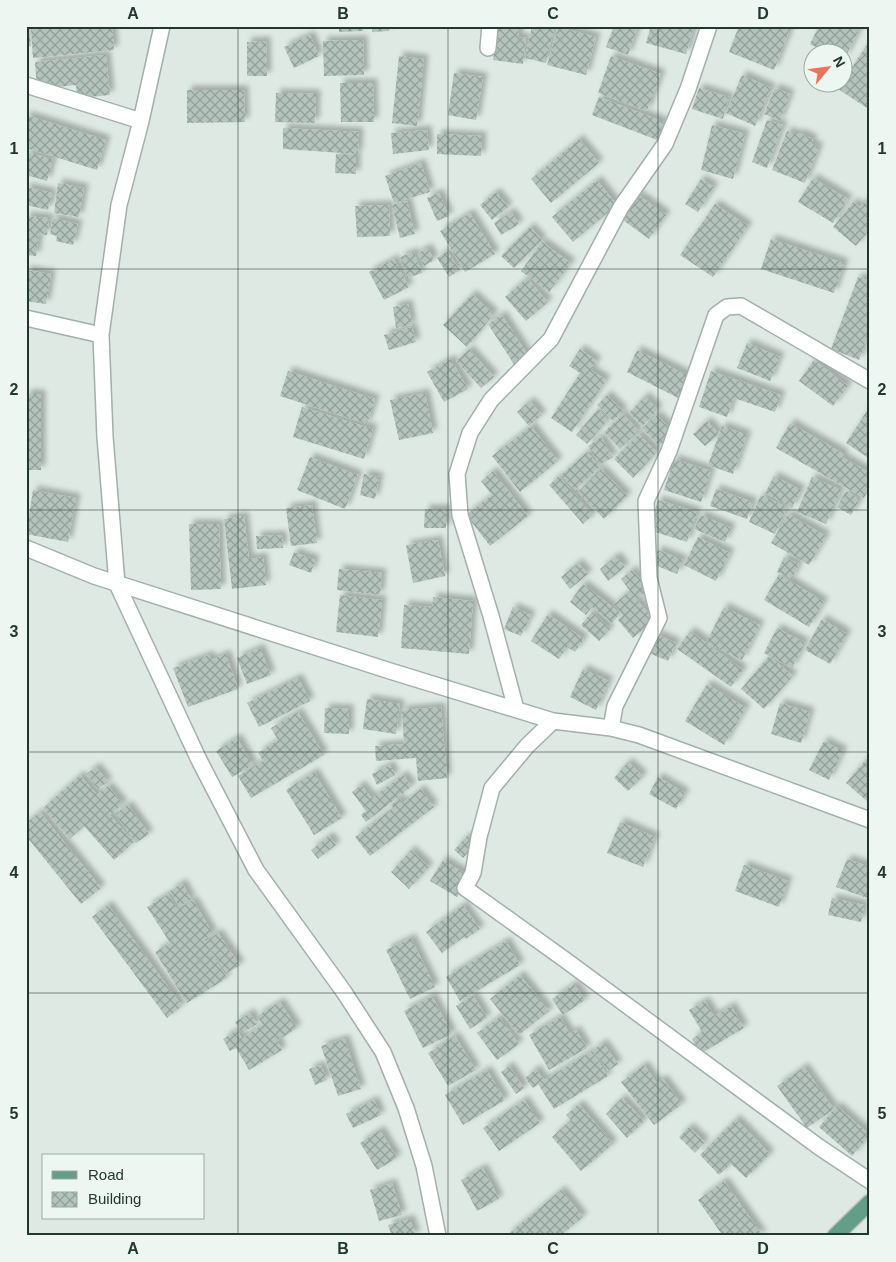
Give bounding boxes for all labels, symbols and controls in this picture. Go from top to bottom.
text: A [127,5,139,22]
text: B [337,5,349,22]
text: C [547,5,559,22]
text: D [757,5,769,22]
north arrow [804,42,854,92]
text: N [830,53,849,70]
text: 1 [10,140,19,157]
text: 1 [878,140,887,157]
text: 2 [10,381,19,398]
text: 2 [878,381,887,398]
text: 3 [10,623,19,640]
text: 3 [878,623,887,640]
text: 4 [10,864,19,881]
text: 4 [878,864,887,881]
text: 5 [10,1105,19,1122]
text: 5 [878,1105,887,1122]
legend [42,1154,205,1220]
text: Road [88,1166,124,1183]
text: Building [88,1190,141,1207]
text: A [127,1240,139,1257]
text: B [337,1240,349,1257]
text: C [547,1240,559,1257]
text: D [757,1240,769,1257]

